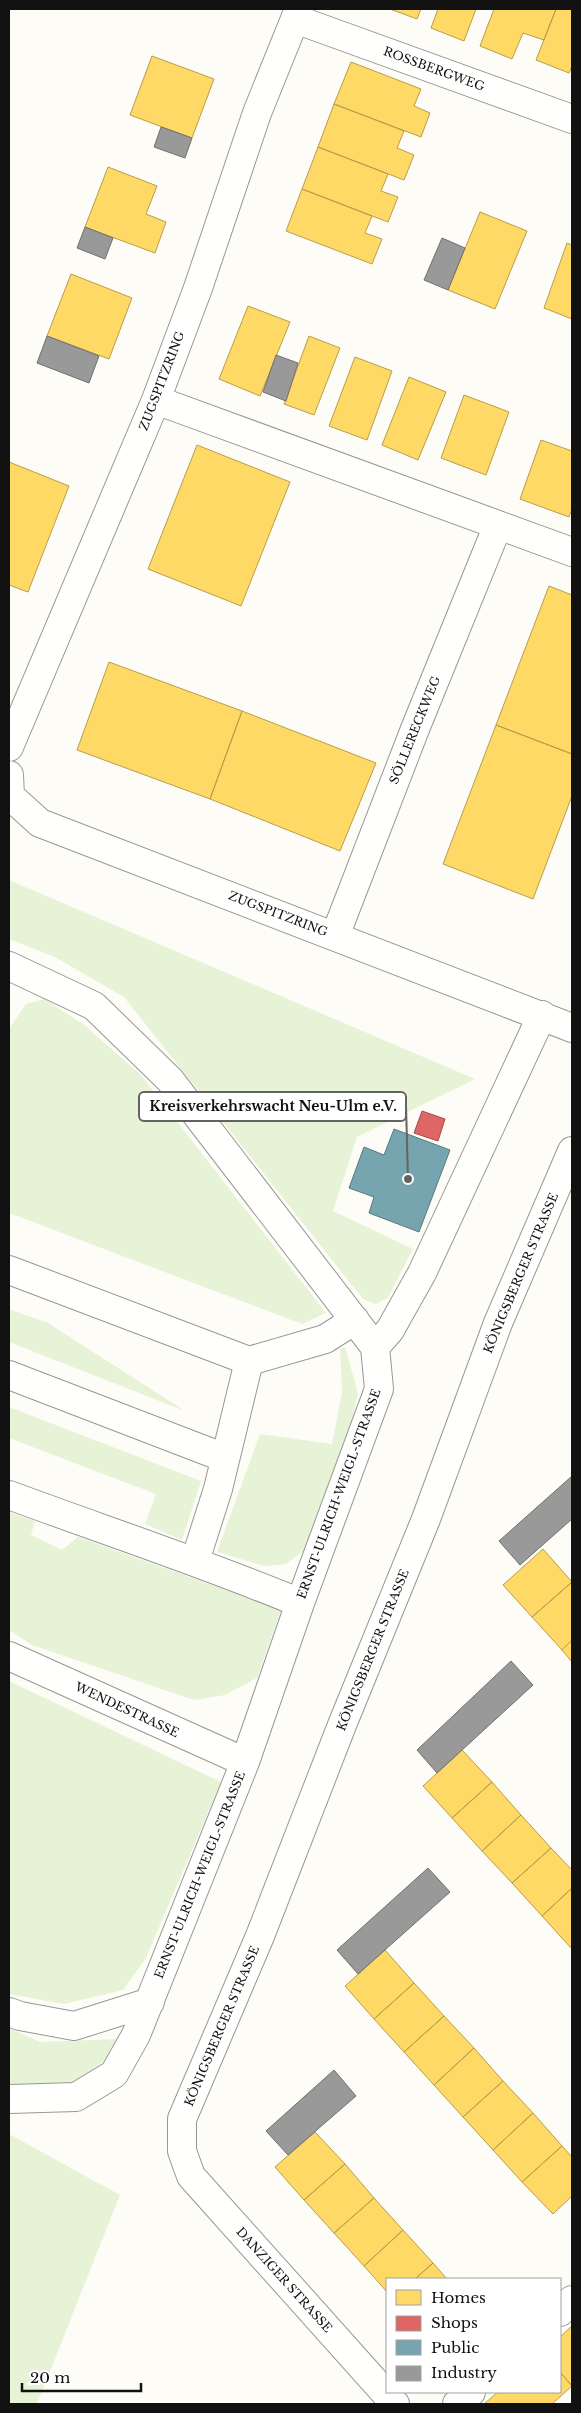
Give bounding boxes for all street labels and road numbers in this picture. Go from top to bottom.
street label: ROSSBERGWEG [381,43,487,94]
street label: ZUGSPITZRING [136,328,188,433]
street label: SÖLLERECKWEG [385,673,443,786]
street label: ZUGSPITZRING [226,888,331,940]
street label: KÖNIGSBERGER STRASSE [479,1190,561,1355]
street label: ERNST-ULRICH-WEIGL-STRASSE [293,1387,384,1601]
street label: KÖNIGSBERGER STRASSE [332,1566,412,1733]
street label: WENDESTRASSE [72,1678,182,1740]
street label: ERNST-ULRICH-WEIGL-STRASSE [151,1769,248,1981]
street label: KÖNIGSBERGER STRASSE [180,1943,262,2108]
street label: DANZIGER STRASSE [233,2224,336,2336]

